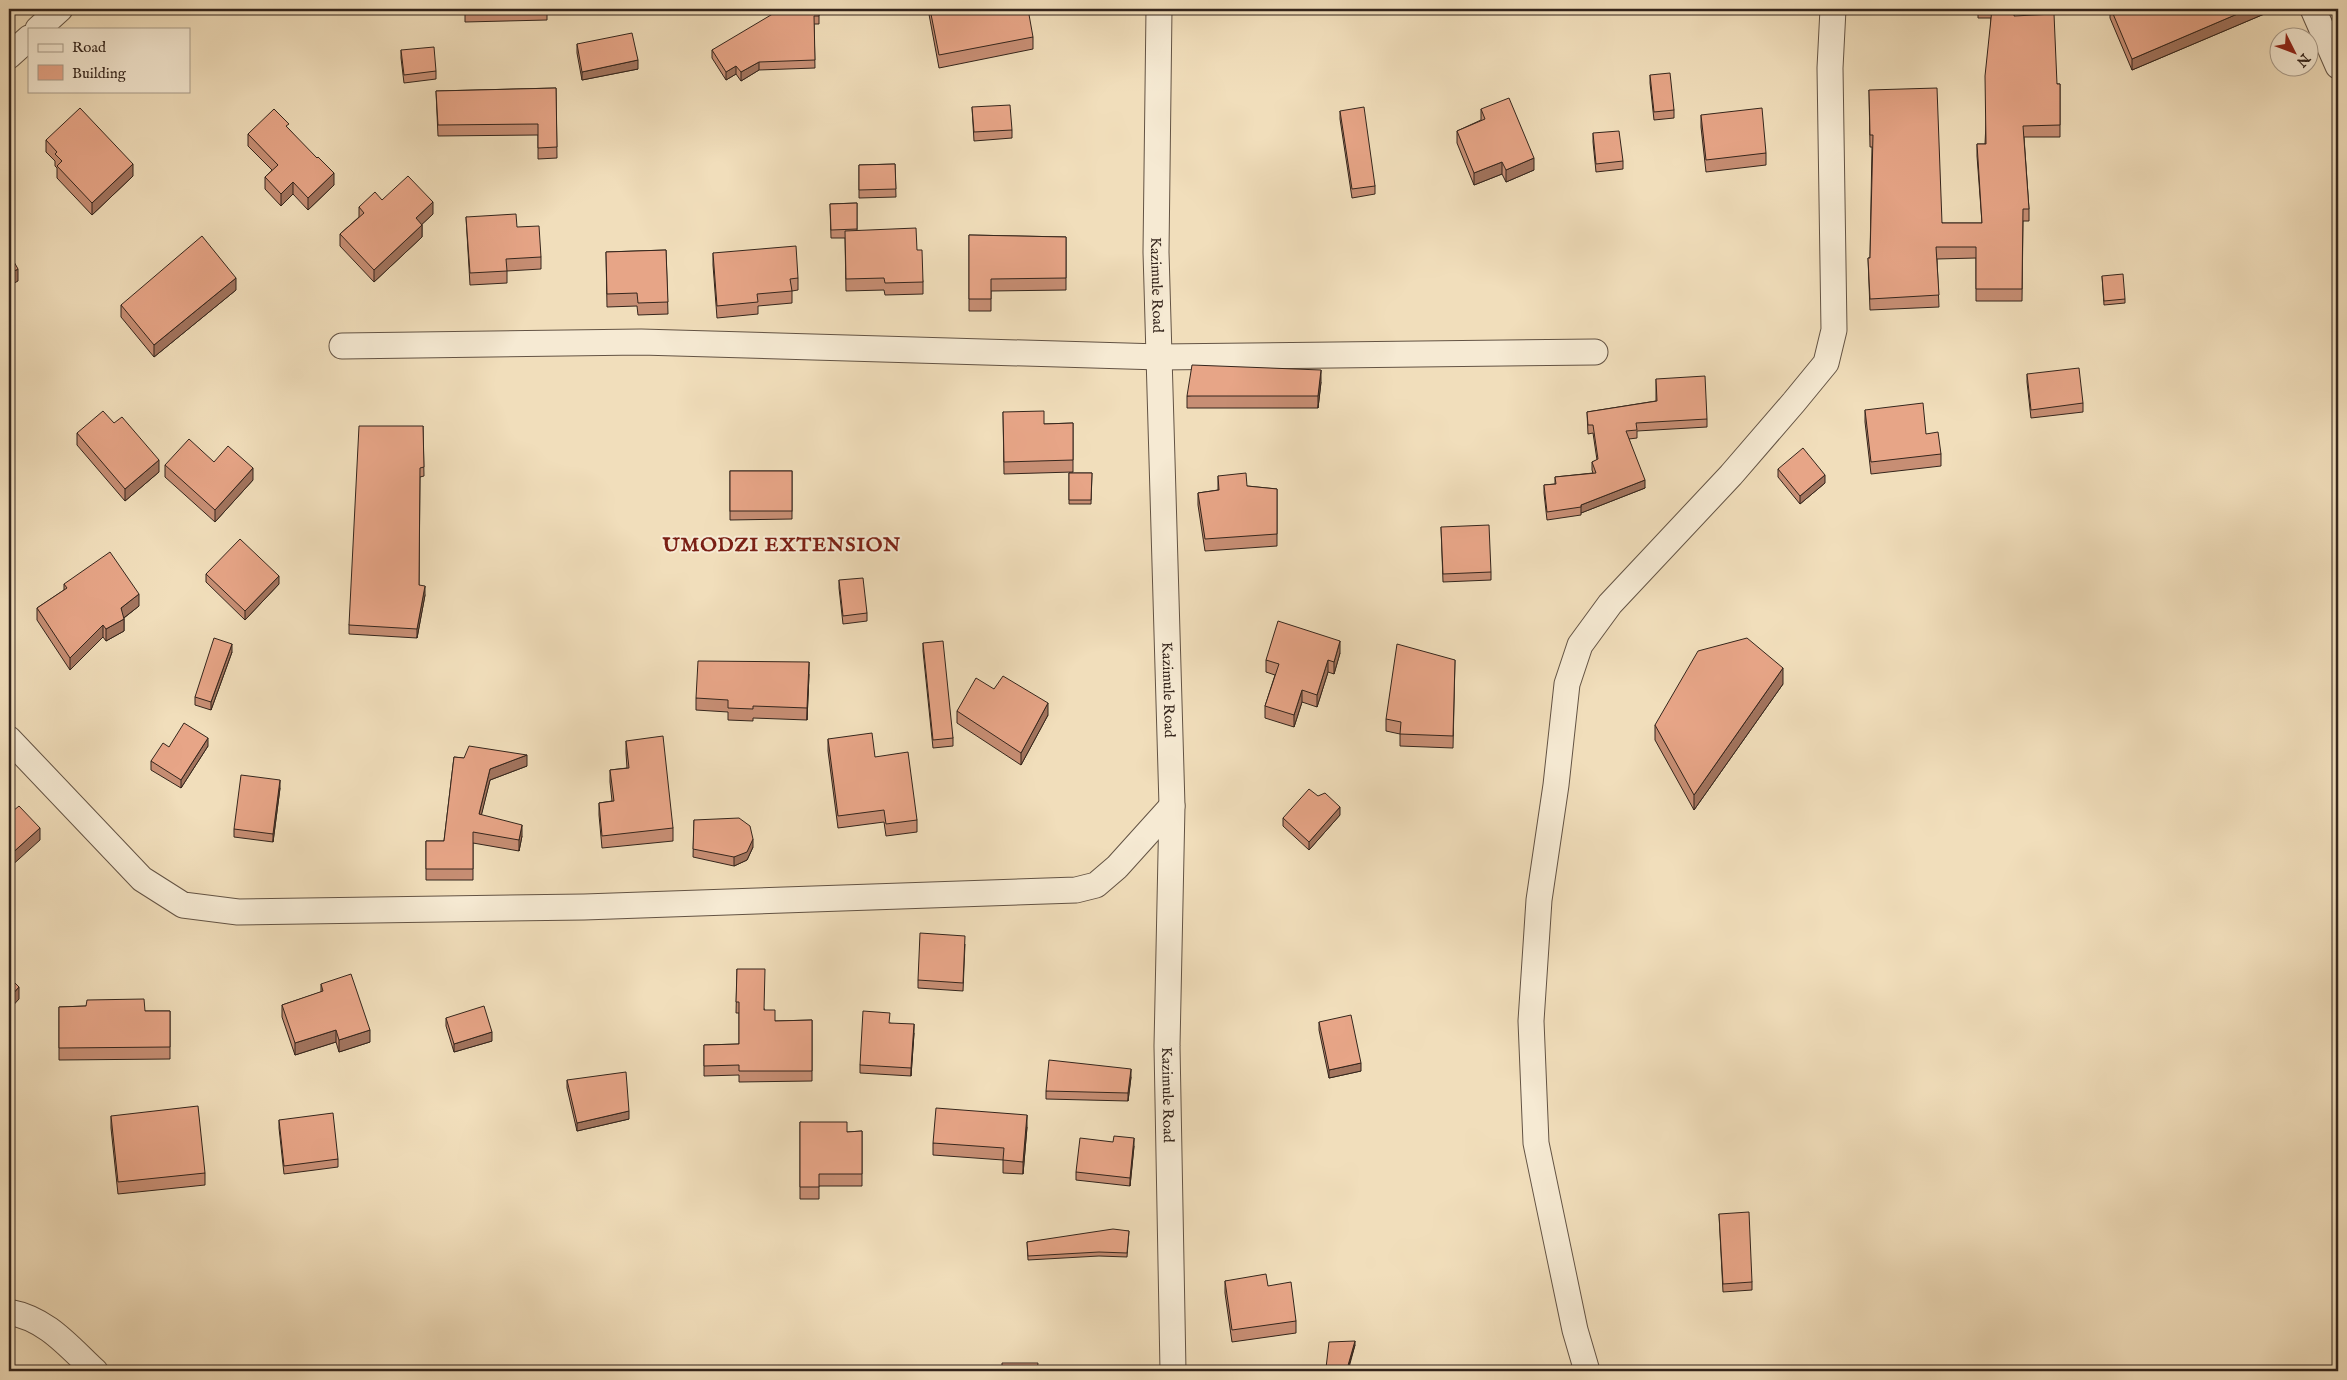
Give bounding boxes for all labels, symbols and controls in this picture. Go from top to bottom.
legend [28,28,190,92]
north arrow [2270,28,2320,78]
text: Road [72,38,107,57]
text: N [2292,49,2314,71]
text: Building [72,64,127,83]
street label: Kazimule Road [1146,237,1167,334]
district label: UMODZI EXTENSION [662,533,901,558]
street label: Kazimule Road [1157,642,1179,739]
street label: Kazimule Road [1157,1047,1178,1144]

